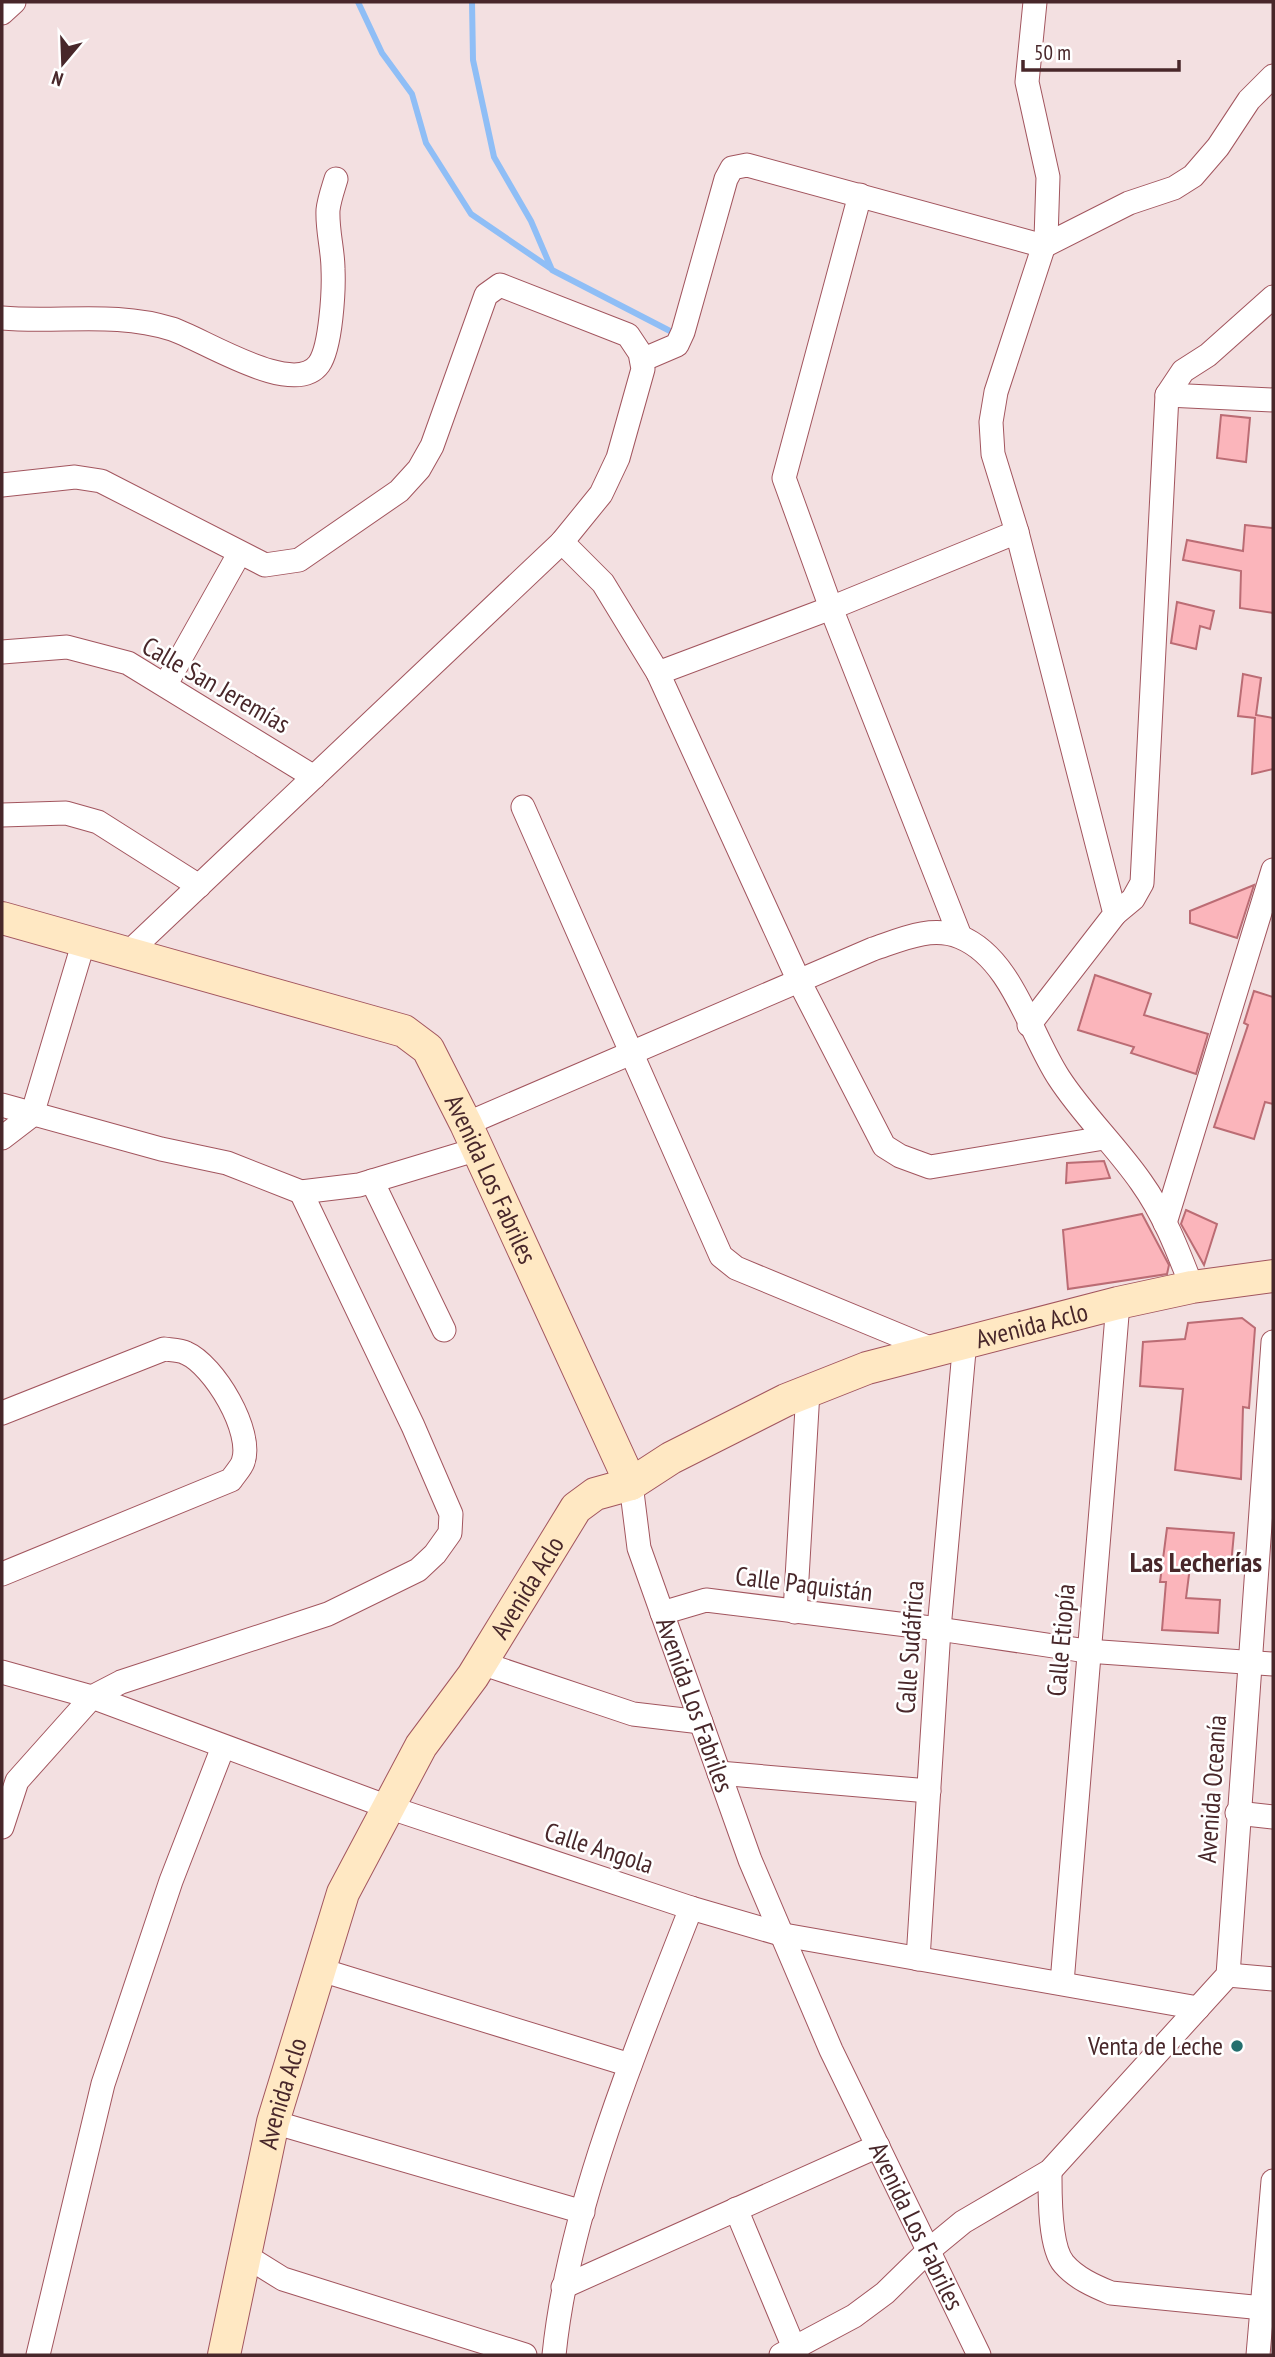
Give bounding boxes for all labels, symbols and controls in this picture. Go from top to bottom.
north arrow [28,28,98,98]
scale bar [1023,28,1179,72]
text: 50 m [1034,39,1071,66]
text: N [49,66,66,92]
street label: Calle San Jeremías [136,629,296,740]
street label: Avenida Los Fabriles [438,1089,545,1269]
street label: Avenida Aclo [972,1295,1091,1355]
street label: Avenida Aclo [483,1530,571,1645]
district label: Las Lecherías [1130,1543,1262,1580]
street label: Calle Paquistán [734,1559,874,1608]
street label: Calle Sudáfrica [888,1579,931,1715]
street label: Calle Etiopía [1039,1582,1082,1698]
street label: Avenida Los Fabriles [649,1613,741,1796]
street label: Avenida Oceanía [1190,1714,1233,1864]
street label: Calle Angola [541,1814,658,1881]
place label: Venta de Leche [1087,2029,1223,2062]
street label: Avenida Aclo [251,2034,314,2152]
marker: Venta de Leche [1229,2038,1245,2054]
street label: Avenida Los Fabriles [862,2137,972,2315]

